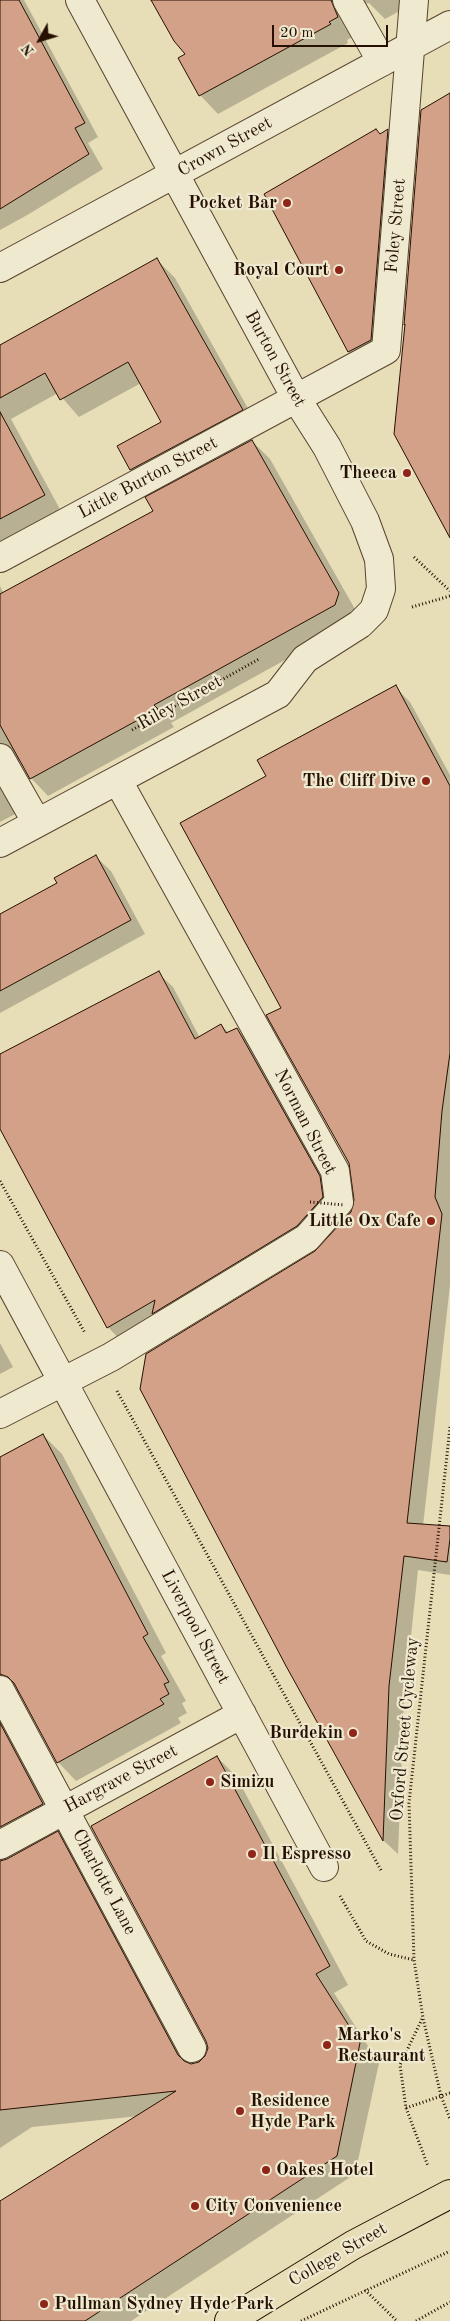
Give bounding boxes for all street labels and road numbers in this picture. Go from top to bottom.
street label: Crown Street [174,112,276,182]
street label: Foley Street [381,178,411,274]
street label: Burton Street [240,307,310,411]
street label: Little Burton Street [75,432,221,524]
street label: Riley Street [134,671,226,735]
street label: Norman Street [269,1066,341,1178]
street label: Liverpool Street [156,1566,234,1688]
street label: Oxford Street Cycleway [386,1636,424,1822]
street label: Hargrave Street [60,1740,182,1818]
street label: Charlotte Lane [67,1825,141,1939]
street label: College Street [285,2218,391,2292]

